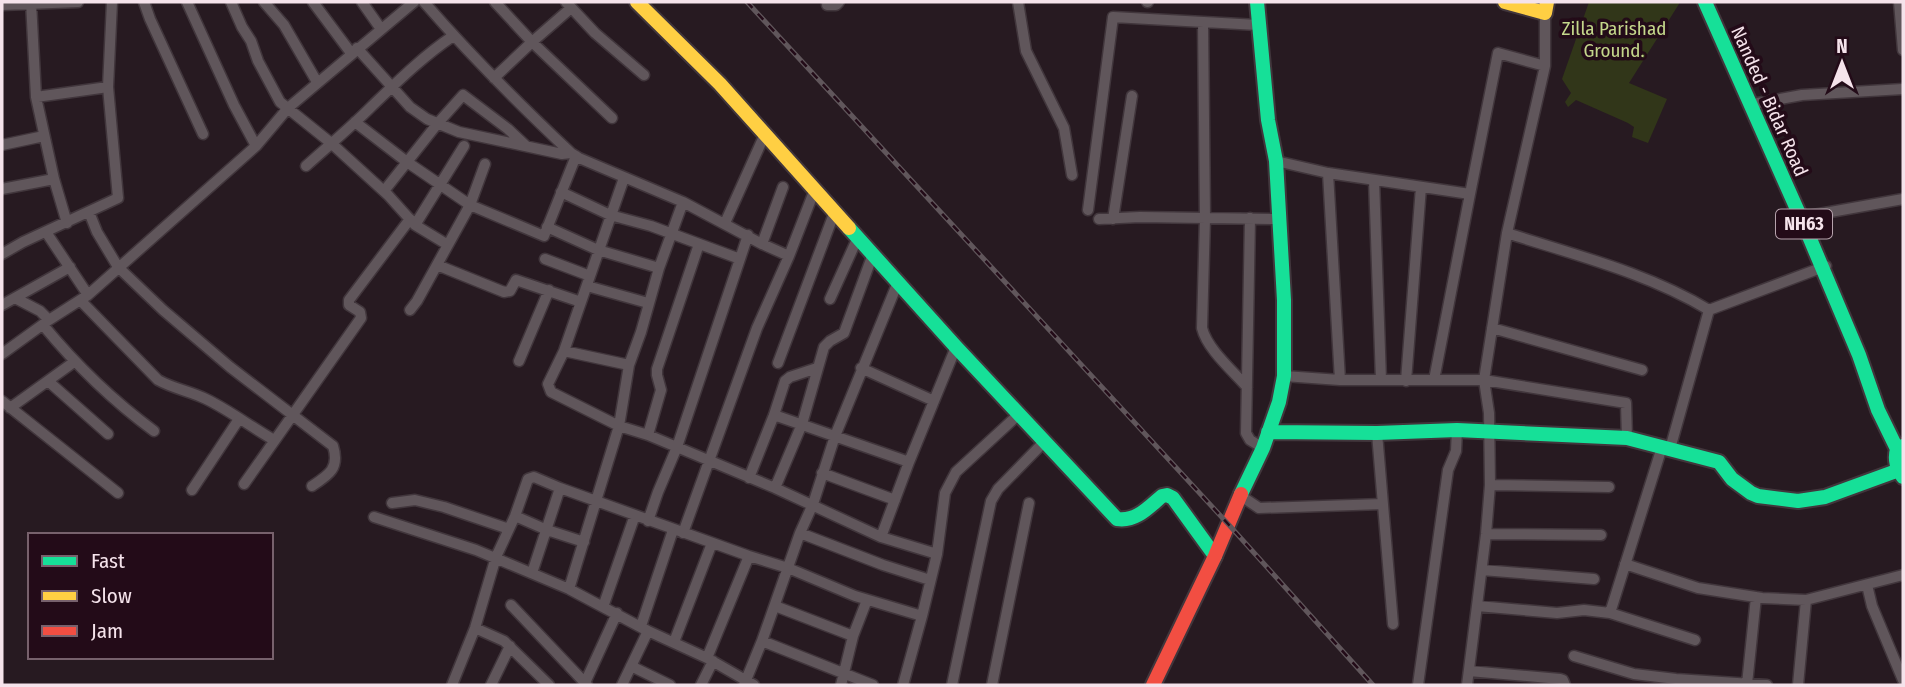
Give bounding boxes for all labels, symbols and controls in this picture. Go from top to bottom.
park label: Zilla Parishad Ground. [1562,17,1666,62]
street label: Nanded - Bidar Road [1726,23,1813,180]
north arrow [1807,28,1877,98]
text: N [1836,35,1848,58]
road number: NH63 [1776,210,1832,238]
legend [28,533,273,659]
text: Fast [91,548,125,574]
text: Slow [91,583,132,609]
text: Jam [91,618,123,644]

